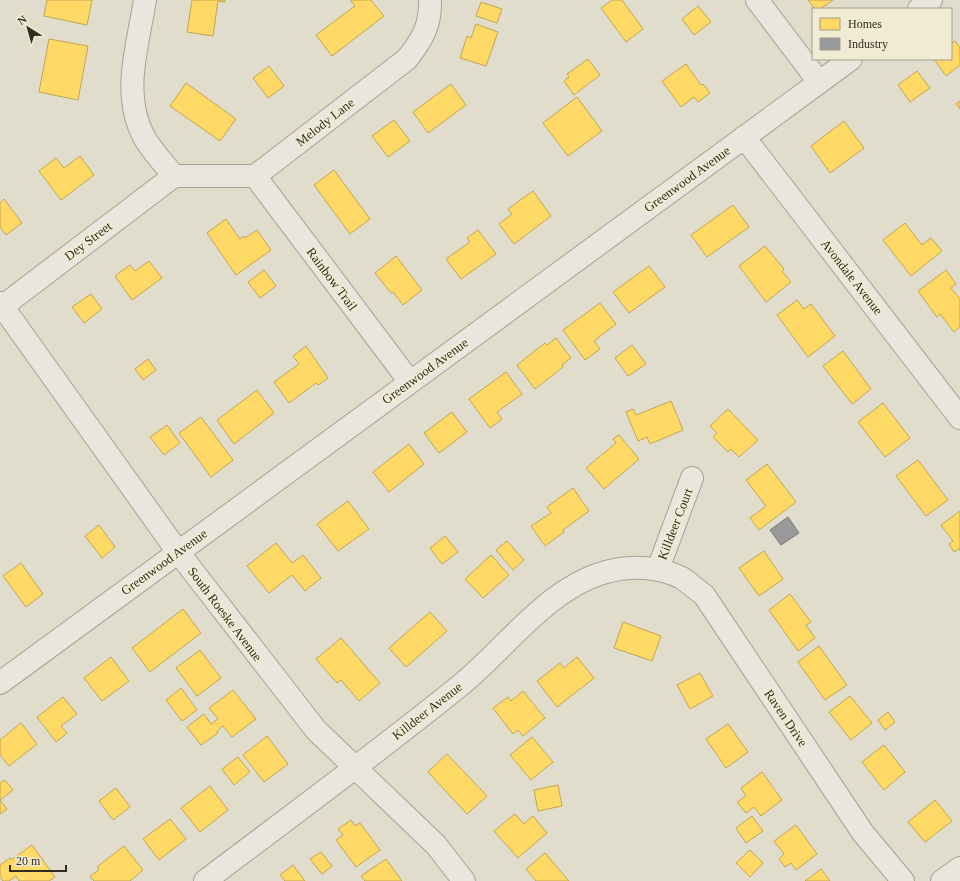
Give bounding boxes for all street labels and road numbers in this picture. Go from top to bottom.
street label: Melody Lane [293,95,357,149]
street label: Greenwood Avenue [641,143,733,215]
street label: Dey Street [61,218,115,264]
street label: Avondale Avenue [818,236,886,318]
street label: Rainbow Trail [304,245,361,314]
street label: Greenwood Avenue [379,335,471,407]
street label: Killdeer Court [654,486,696,562]
street label: Greenwood Avenue [118,526,210,598]
street label: South Roeske Avenue [185,564,265,664]
street label: Killdeer Avenue [389,679,465,743]
street label: Raven Drive [761,686,811,750]

